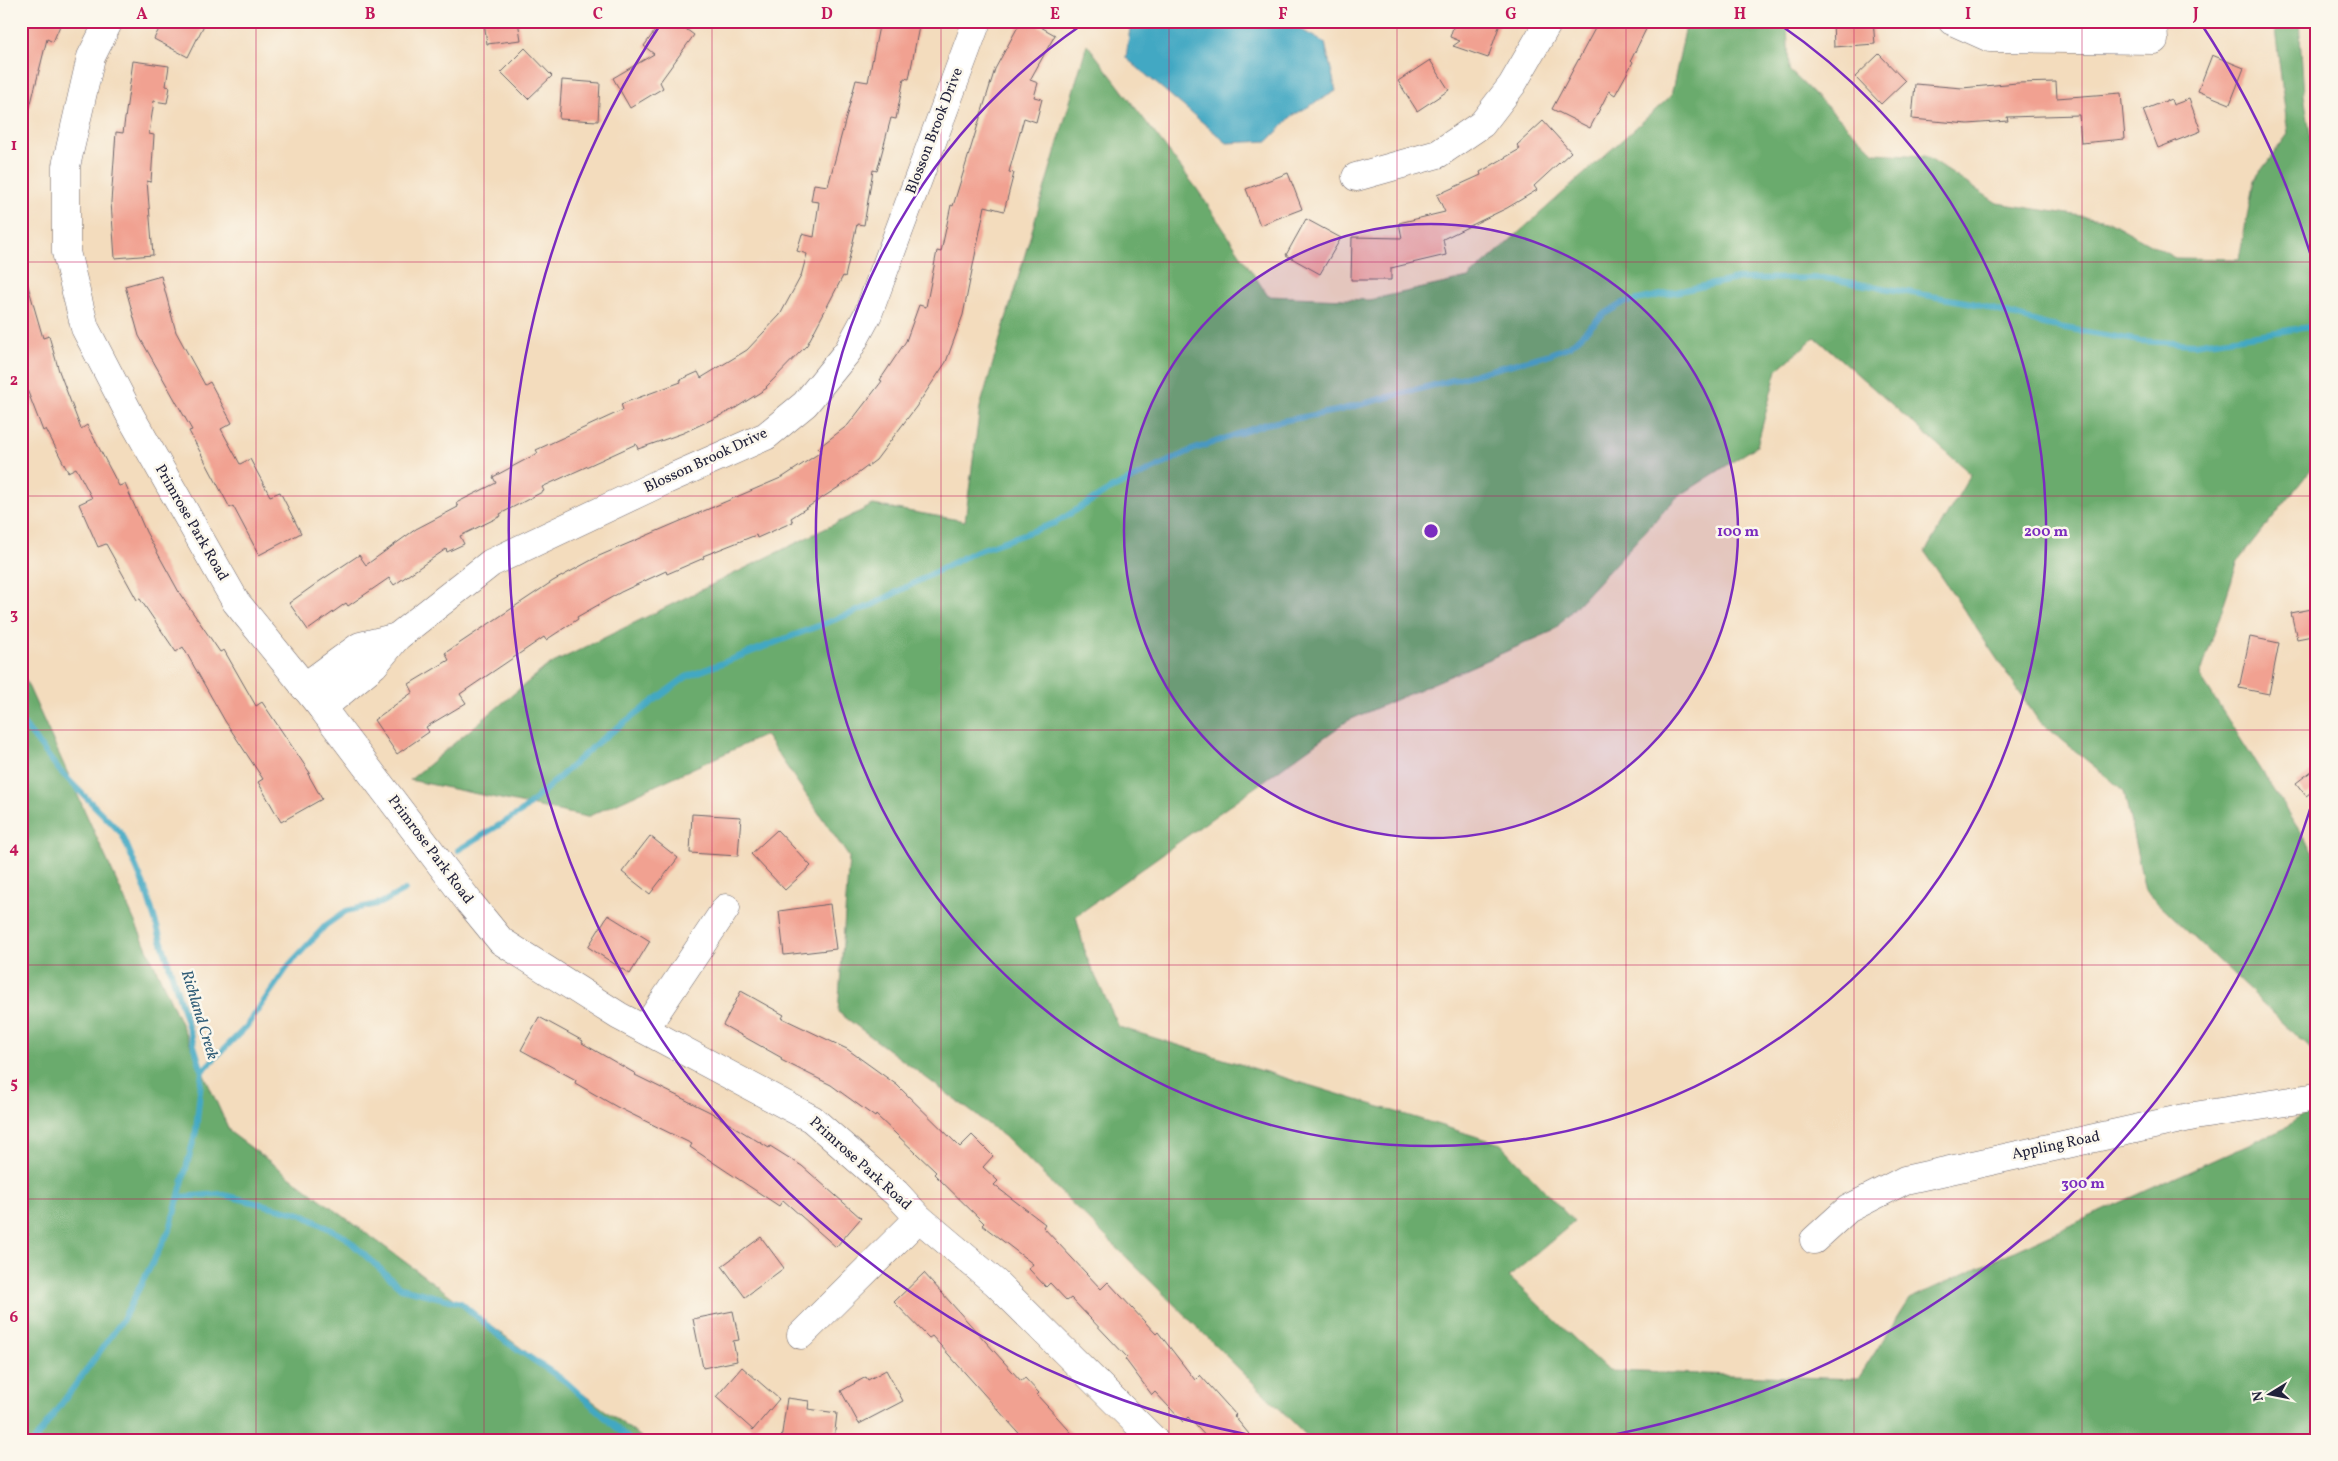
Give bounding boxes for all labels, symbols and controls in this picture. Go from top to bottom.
text: A [136,4,148,26]
text: B [365,4,376,26]
text: C [593,4,603,26]
text: D [821,4,833,26]
text: E [1050,4,1060,26]
text: F [1278,4,1288,26]
text: G [1505,4,1517,26]
text: H [1734,4,1746,26]
text: I [1965,4,1971,26]
text: J [2192,4,2199,26]
street label: Blosson Brook Drive [901,65,969,197]
text: 1 [11,135,17,157]
text: 2 [10,370,18,392]
street label: Blosson Brook Drive [641,423,771,499]
street label: Primrose Park Road [149,461,233,585]
centre of rings [1422,522,1440,540]
text: 100 m [1717,522,1760,543]
text: 200 m [2024,522,2068,543]
text: 3 [10,604,18,626]
street label: Primrose Park Road [382,791,478,909]
text: 4 [9,838,19,860]
water label: Richland Creek [175,967,223,1063]
text: 5 [10,1073,18,1095]
street label: Primrose Park Road [804,1112,916,1216]
street label: Appling Road [2010,1126,2102,1166]
text: 300 m [2061,1174,2105,1195]
text: 6 [10,1307,19,1329]
north arrow [2246,1368,2296,1418]
text: N [2248,1389,2269,1403]

